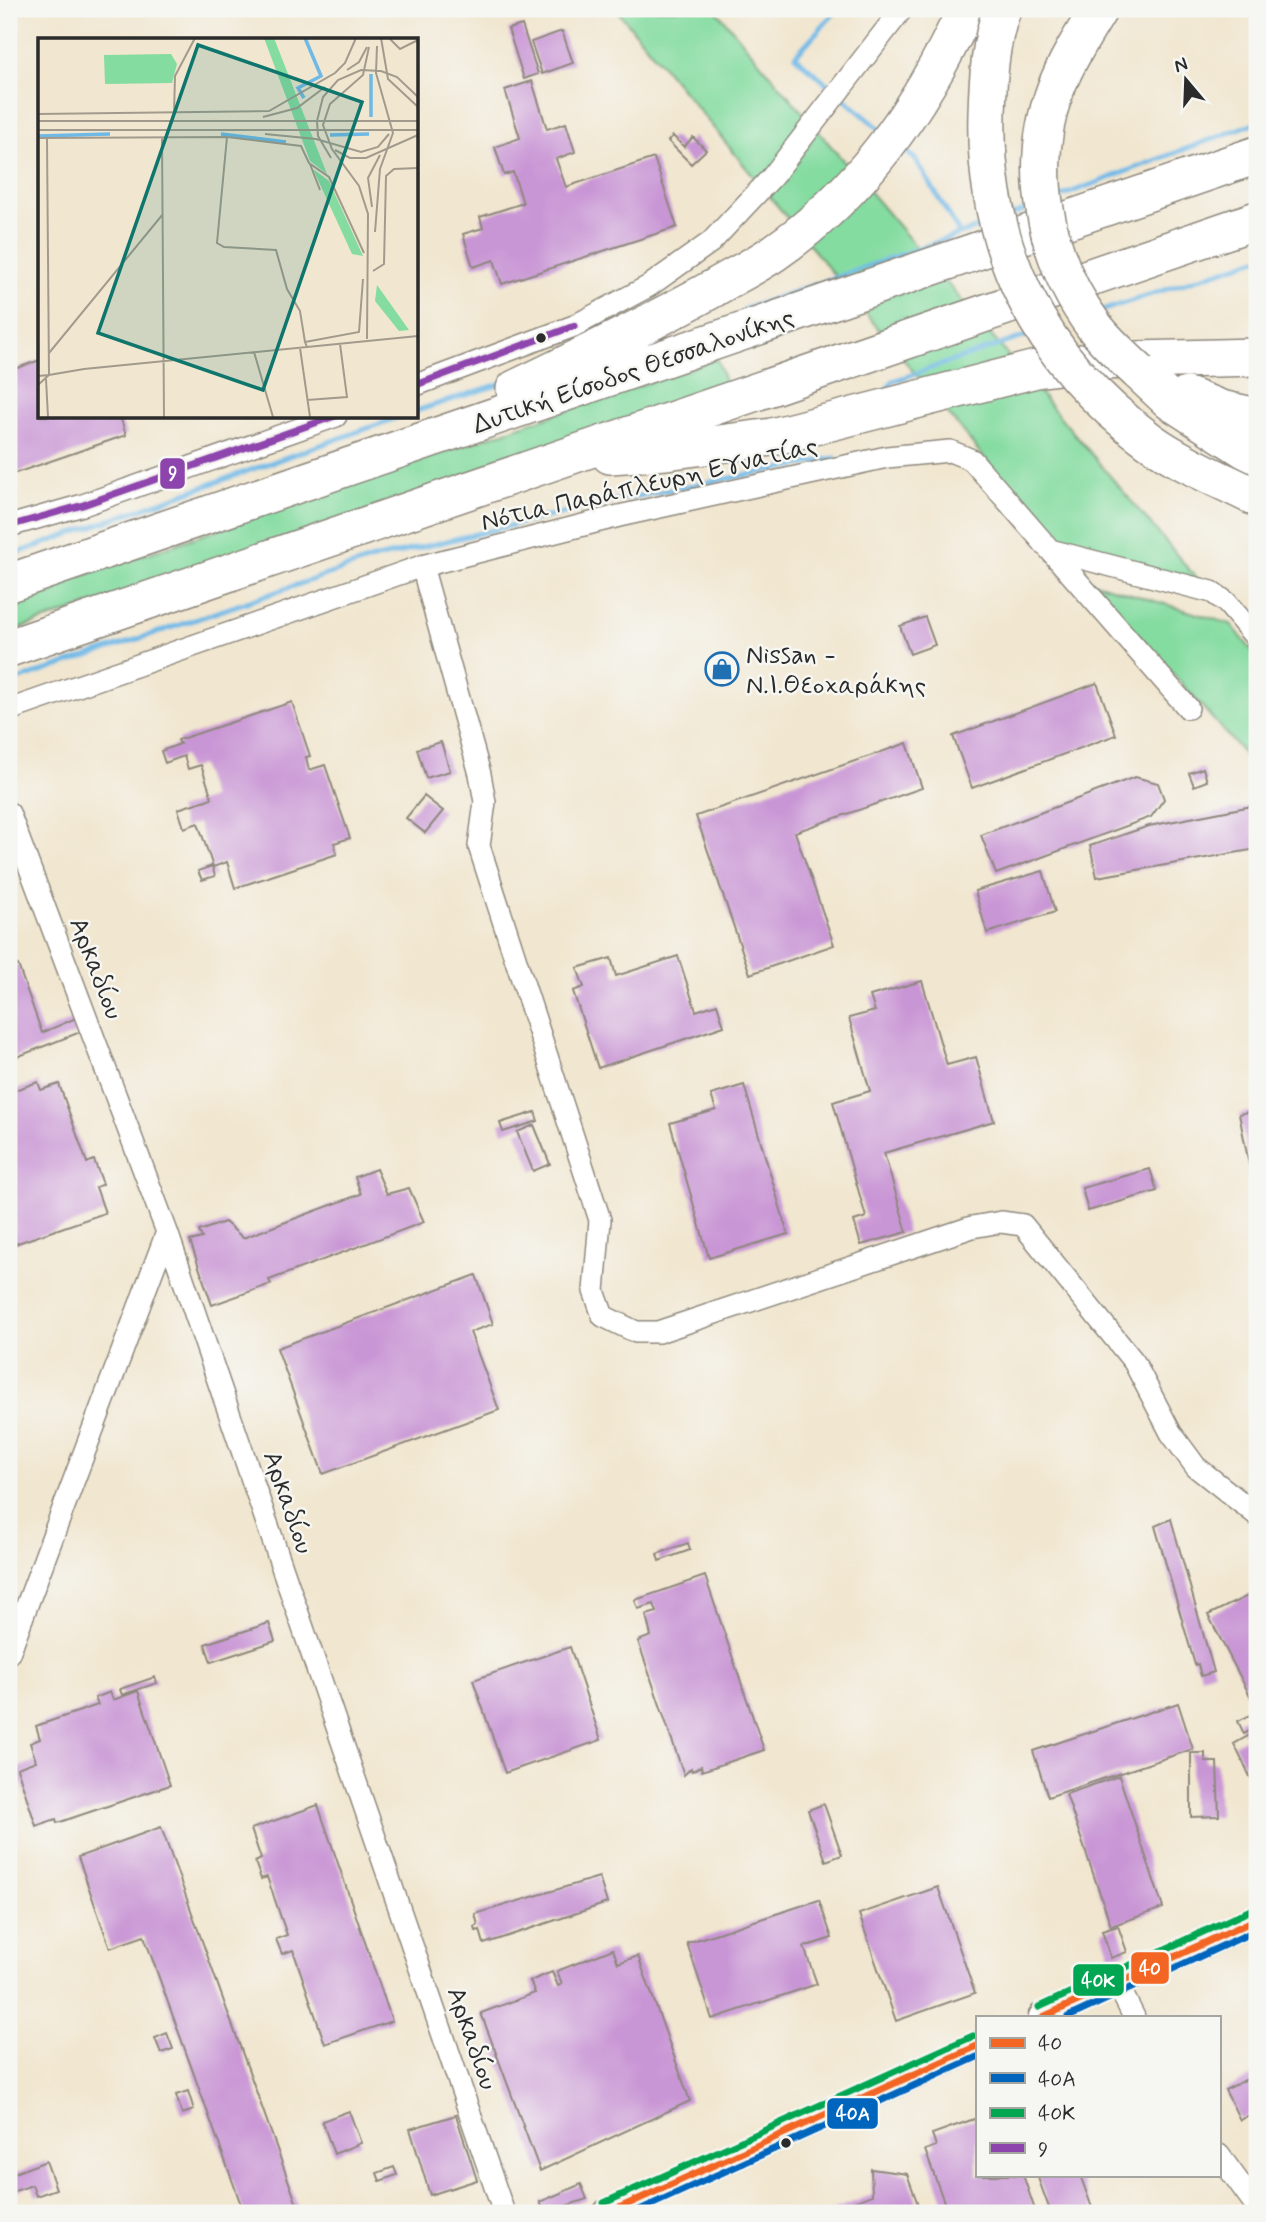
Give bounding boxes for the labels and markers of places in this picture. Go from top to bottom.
unlabelled marker [534,331,548,345]
place label: Nissan - Ν.Ι.Θεοχαράκης [746,639,926,703]
shop icon: Nissan - Ν.Ι.Θεοχαράκης [703,650,741,688]
unlabelled marker [779,2136,793,2150]

